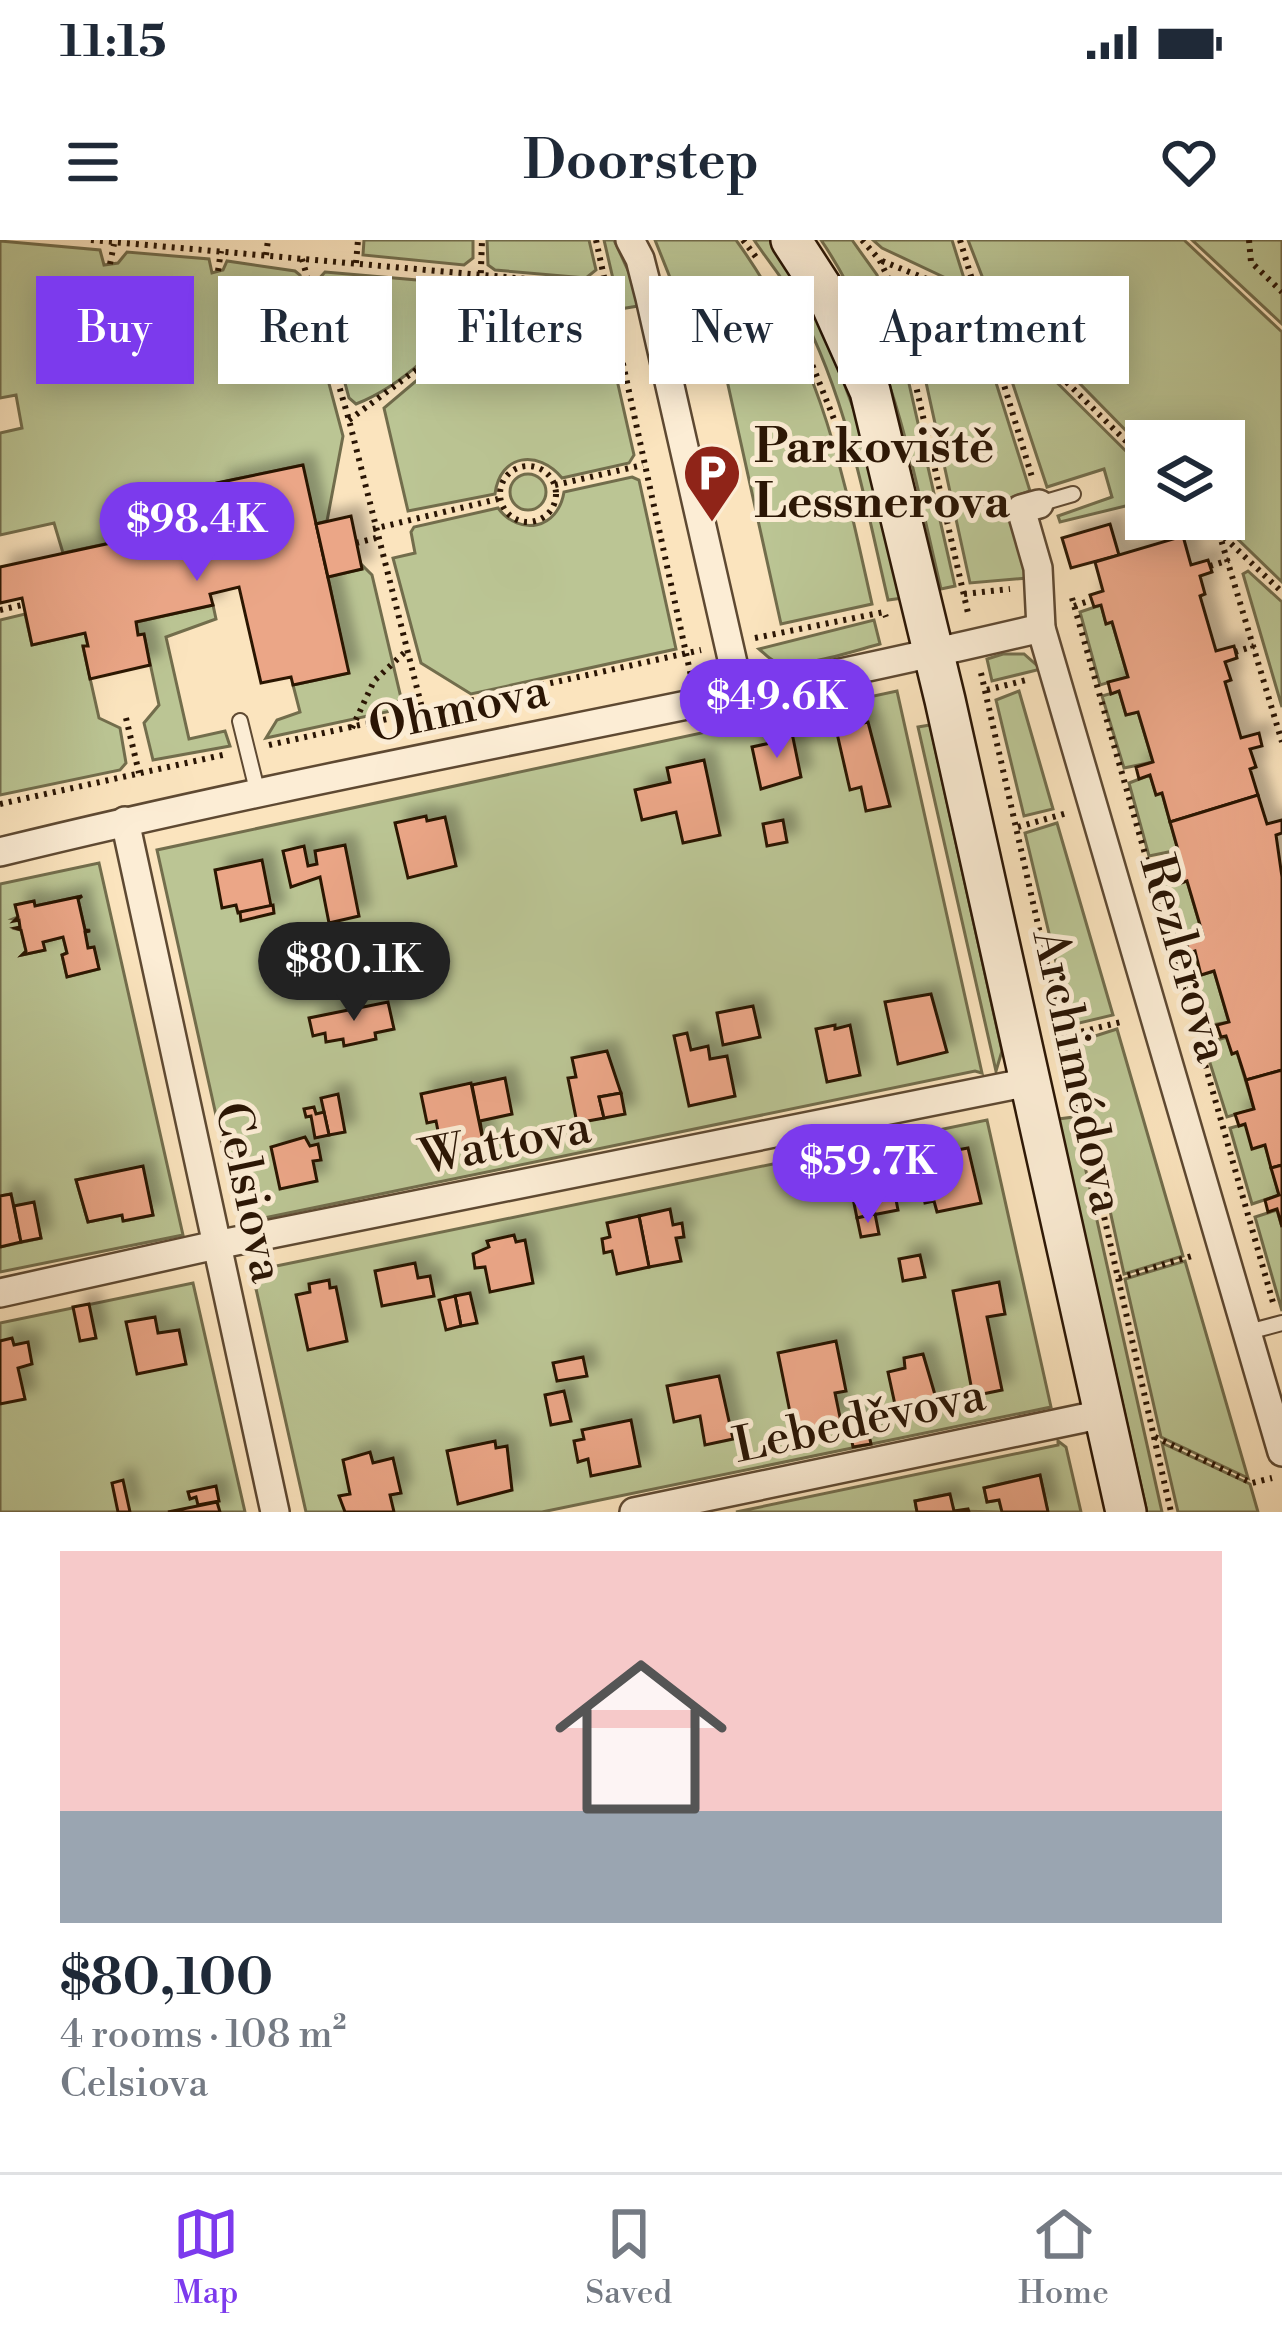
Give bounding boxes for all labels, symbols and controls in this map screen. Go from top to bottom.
text: 11:15 [60,14,166,71]
text: Doorstep [523,128,759,196]
icon: menu [60,129,126,195]
icon: heart [1156,129,1222,195]
chip: Buy [36,276,194,384]
chip: Rent [218,276,392,384]
chip: Filters [416,276,625,384]
chip: New [649,276,814,384]
chip: Apartment [838,276,1129,384]
place label: Parkoviště Lessnerova [754,418,1011,533]
map controls [1125,420,1245,540]
button: layers [1125,420,1245,540]
parking icon: Parkoviště Lessnerova [681,442,743,524]
pin: $98.4K [99,482,295,584]
text: $98.4K [126,496,268,545]
pin: $49.6K [679,659,875,761]
street label: Ohmova [363,662,555,758]
text: $49.6K [707,673,847,722]
street label: Rezlerova [1125,848,1241,1070]
pin: $80.1K [256,922,452,1024]
street label: Archimédova [1017,923,1137,1220]
text: $80.1K [285,936,423,985]
street label: Celsiova [200,1097,297,1289]
street label: Wattova [413,1098,596,1190]
pin: $59.7K [770,1124,966,1226]
text: $59.7K [799,1138,937,1187]
street label: Lebeděvova [728,1366,992,1478]
icon: home [533,1629,749,1845]
text: $80,100 [60,1947,273,2011]
text: 4 rooms · 108 m² [60,2011,346,2060]
text: Celsiova [60,2060,208,2109]
tab: Map [173,2201,239,2314]
tab: Saved [585,2201,672,2314]
tab: Home [1018,2201,1109,2314]

